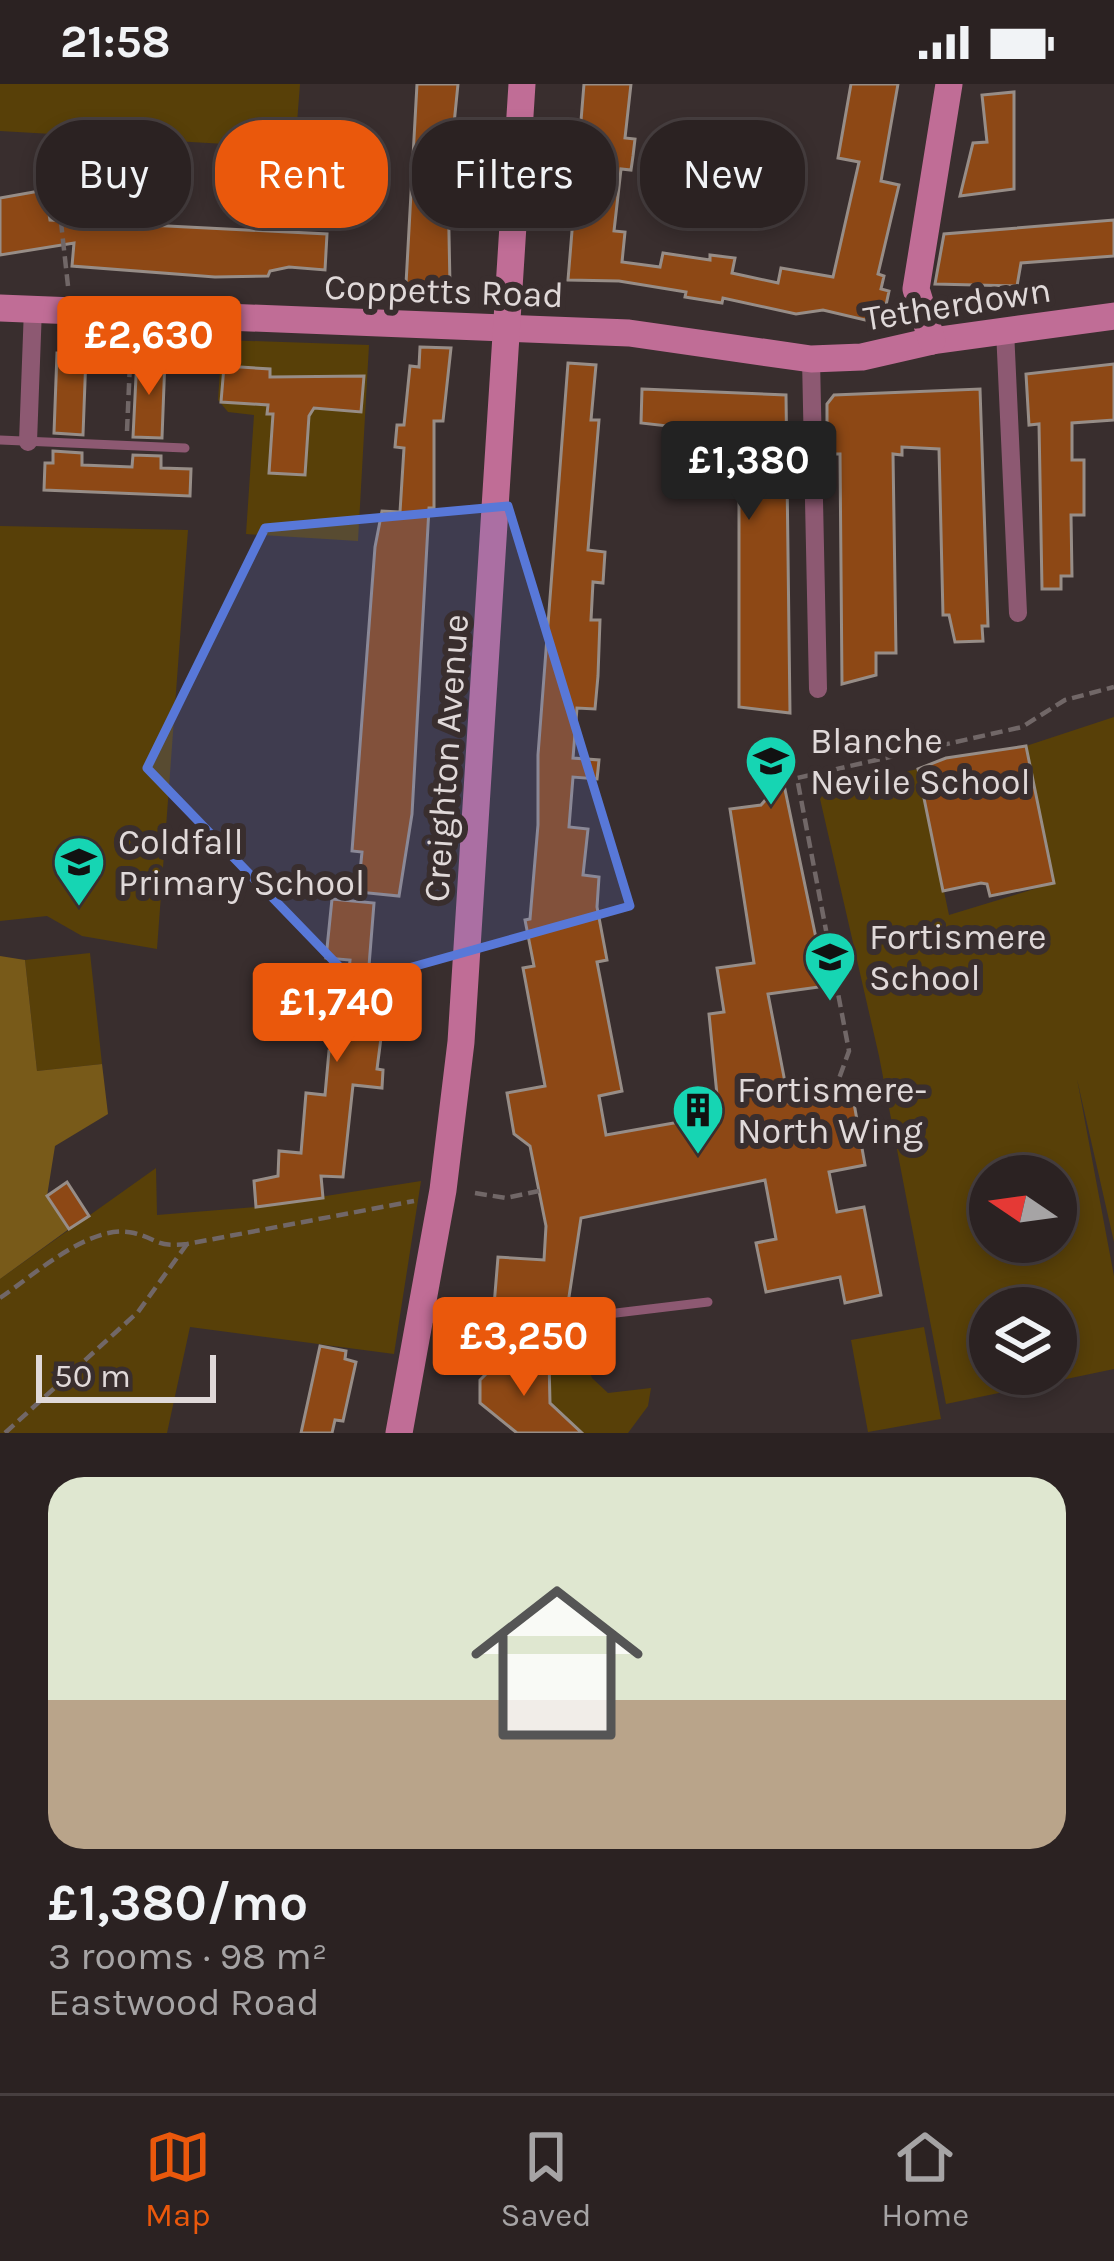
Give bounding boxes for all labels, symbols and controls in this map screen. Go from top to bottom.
text: 21:58 [60,16,171,68]
chip: Buy [36,120,191,228]
chip: Rent [215,120,388,228]
chip: Filters [412,120,616,228]
chip: New [640,120,805,228]
street label: Coppetts Road [323,266,564,316]
street label: Tetherdown [860,268,1054,340]
pin: £2,630 [51,296,247,398]
text: £2,630 [84,312,214,358]
pin: £1,380 [651,421,847,523]
text: £1,380 [688,437,810,483]
street label: Creighton Avenue [415,613,477,903]
place label: Blanche Nevile School [810,720,1031,803]
school or university icon: Blanche Nevile School [743,733,799,807]
place label: Coldfall Primary School [118,821,365,904]
school or university icon: Coldfall Primary School [51,834,107,908]
place label: Fortismere School [869,916,1046,999]
school or university icon: Fortismere School [802,929,858,1003]
pin: £1,740 [239,963,435,1065]
text: £1,740 [280,979,394,1025]
place label: Fortismere- North Wing [737,1069,927,1152]
building icon: Fortismere- North Wing [670,1082,726,1156]
north arrow [969,1155,1077,1263]
map controls [969,1155,1077,1395]
button: layers [969,1287,1077,1395]
pin: £3,250 [426,1297,622,1399]
text: £3,250 [460,1313,588,1359]
scale bar [36,1349,216,1402]
text: 50 m [54,1357,131,1395]
icon: home [449,1555,665,1771]
text: £1,380/mo [48,1873,308,1933]
text: 3 rooms · 98 m² [48,1933,327,1979]
text: Eastwood Road [48,1979,320,2025]
tab: Map [145,2124,211,2234]
tab: Saved [500,2124,592,2234]
tab: Home [881,2124,969,2234]

